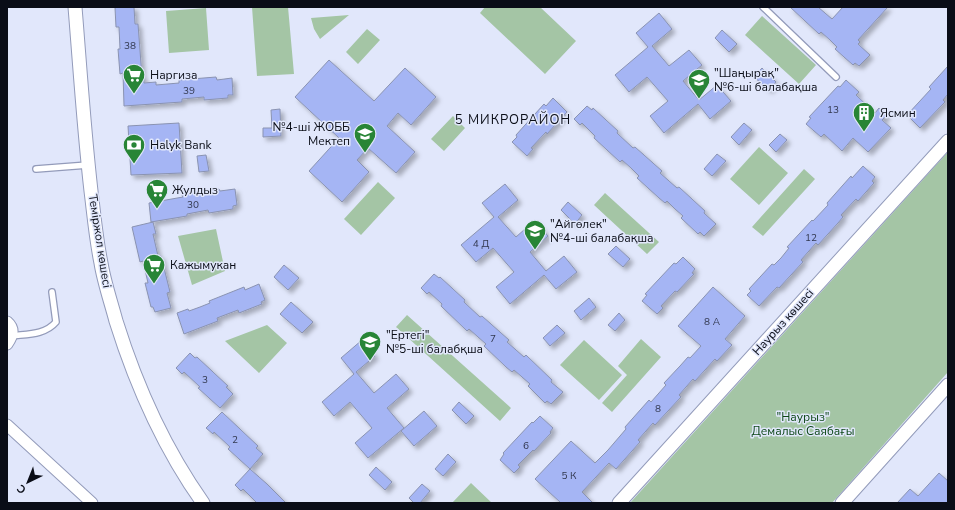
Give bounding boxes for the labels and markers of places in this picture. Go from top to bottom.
supermarket icon: Наргиза [121,62,147,95]
place label: "Шаңырақ" №6-ші балабақша [714,65,818,95]
place label: Наргиза [150,67,197,83]
school or university icon: "Шаңырақ" №6-ші балабақша [686,67,712,100]
building icon: Ясмин [851,100,877,133]
place label: Ясмин [880,105,916,121]
place label: №4-ші ЖОББ Мектеп [273,119,350,149]
school or university icon: №4-ші ЖОББ Мектеп [352,121,378,154]
bank icon: Halyk Bank [121,132,147,165]
place label: Halyk Bank [150,137,212,153]
supermarket icon: Жулдыз [144,177,170,210]
place label: Жулдыз [172,182,218,198]
place label: "Айгөлек" №4-ші балабақша [550,216,654,246]
school or university icon: "Айгөлек" №4-ші балабақша [522,218,548,251]
supermarket icon: Кажымукан [141,252,167,285]
place label: Кажымукан [170,257,236,273]
place label: "Ертегі" №5-ші балабқша [386,327,483,357]
school or university icon: "Ертегі" №5-ші балабқша [357,329,383,362]

